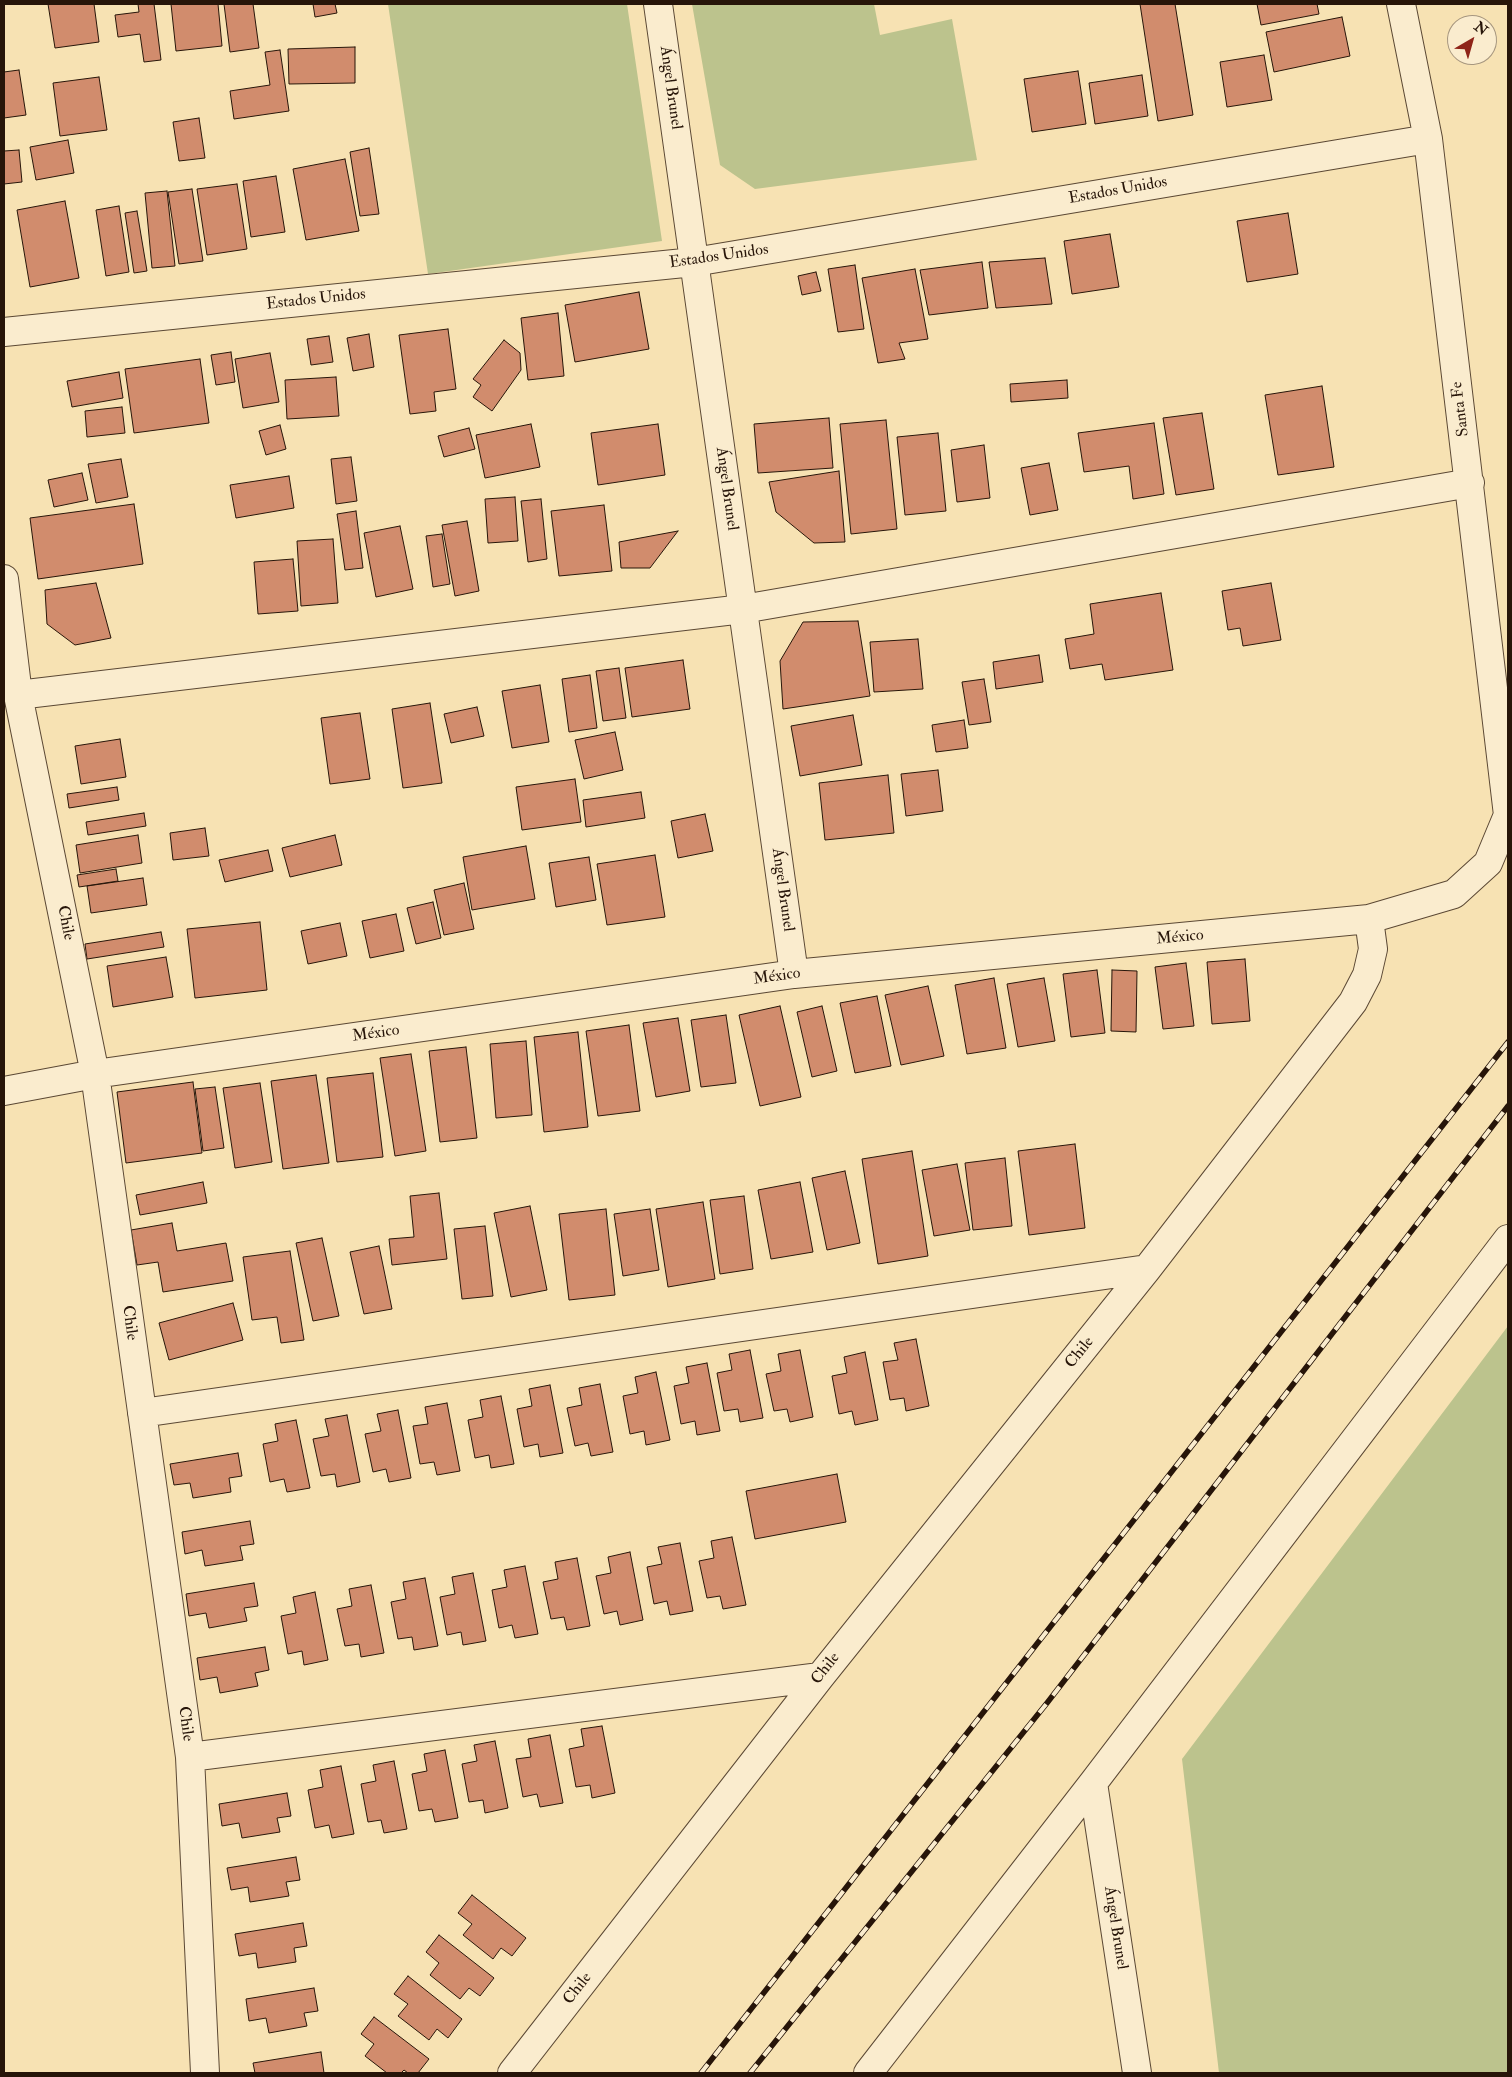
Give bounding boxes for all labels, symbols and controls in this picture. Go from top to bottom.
north arrow [1447,15,1497,65]
text: N [1471,18,1491,39]
street label: Ángel Brunel [655,45,685,131]
street label: Estados Unidos [1067,173,1169,209]
street label: Estados Unidos [668,241,770,273]
street label: Estados Unidos [265,285,367,315]
street label: Santa Fe [1448,380,1474,438]
street label: Ángel Brunel [711,446,741,532]
street label: Ángel Brunel [767,847,797,933]
street label: Chile [52,904,78,942]
street label: México [1156,926,1204,950]
street label: México [752,964,802,990]
street label: México [351,1021,401,1047]
street label: Chile [117,1304,141,1342]
street label: Chile [1061,1333,1099,1373]
street label: Chile [808,1649,844,1689]
street label: Chile [173,1705,197,1743]
street label: Ángel Brunel [1099,1885,1131,1971]
street label: Chile [560,1969,596,2009]

